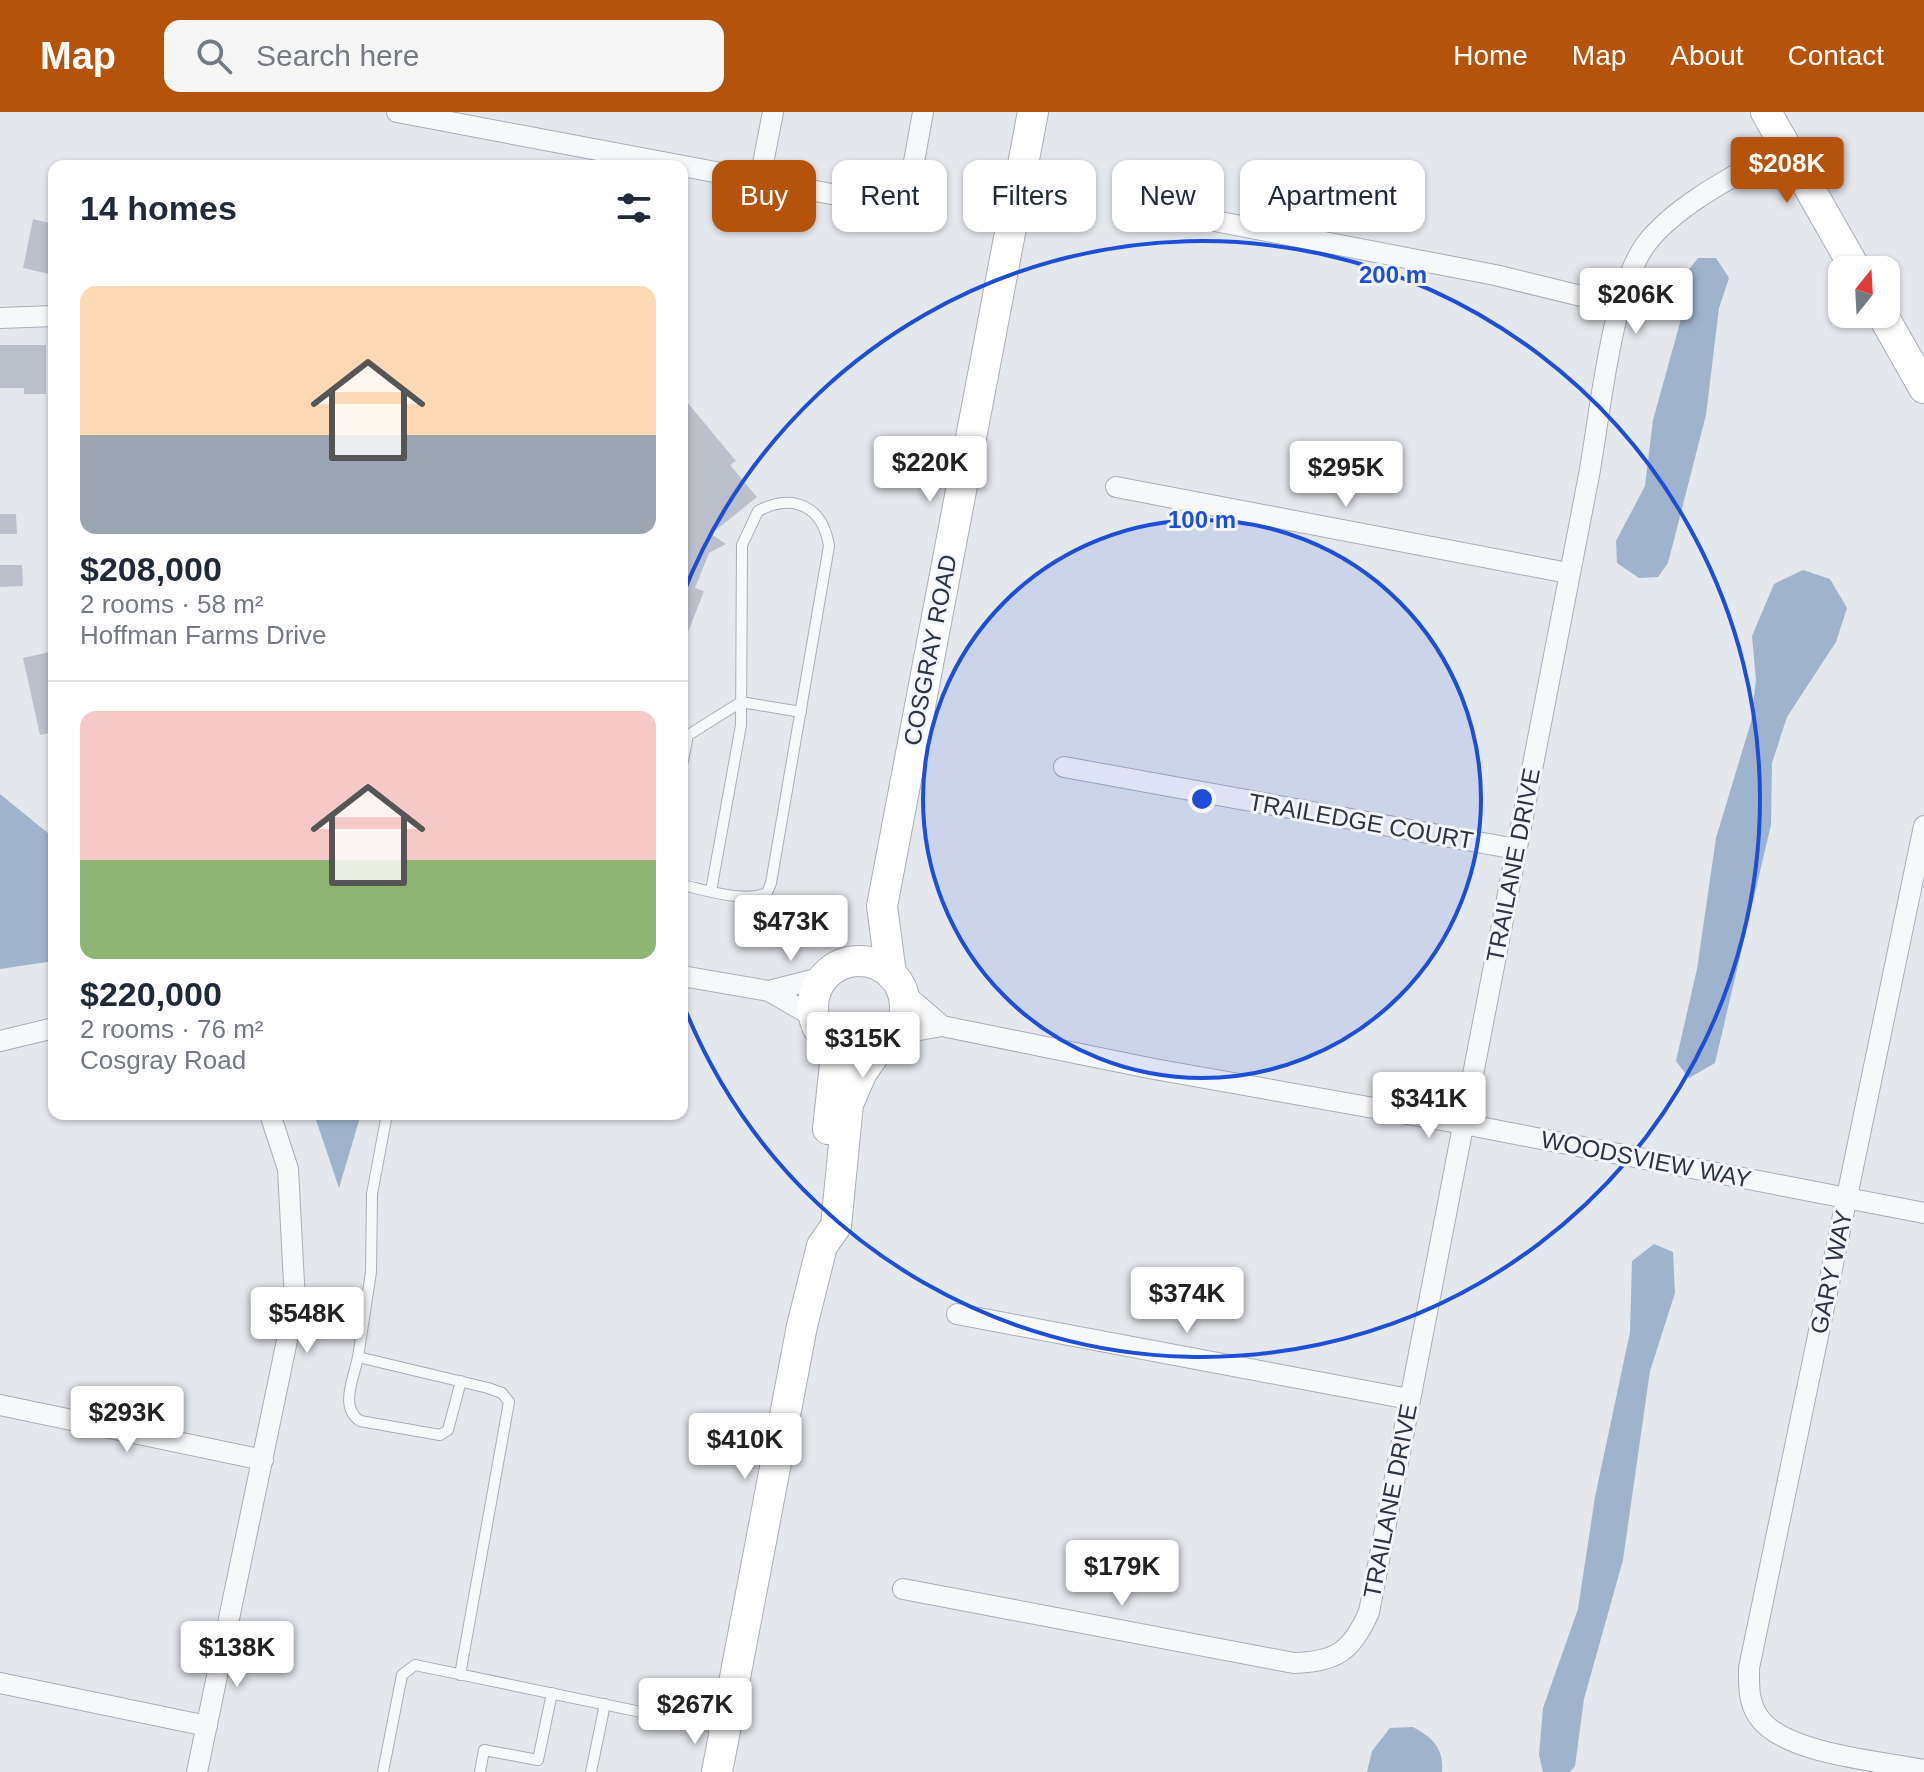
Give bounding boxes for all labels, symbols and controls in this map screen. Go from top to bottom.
search box [164,20,724,92]
icon: search [192,34,236,78]
text: Map [40,35,116,77]
text: Search here [256,39,419,72]
text: Home [1453,40,1528,71]
text: Map [1572,40,1626,71]
text: About [1670,40,1744,71]
text: Contact [1788,40,1884,71]
pin: $208K [1731,137,1843,205]
text: $208K [1749,148,1825,178]
chip: Buy [712,160,816,232]
chip: Rent [832,160,947,232]
chip: Filters [963,160,1096,232]
chip: New [1112,160,1224,232]
chip: Apartment [1240,160,1425,232]
icon: filters [612,186,656,230]
text: 14 homes [80,189,237,227]
north arrow [1828,256,1900,328]
map controls [1828,256,1900,328]
text: 200 m [1359,261,1427,288]
pin: $206K [1580,268,1692,336]
text: $206K [1598,279,1674,309]
icon: home [296,338,440,482]
pin: $220K [874,436,986,504]
pin: $295K [1290,441,1402,509]
text: $220K [892,447,968,477]
text: $295K [1308,452,1384,482]
text: 100 m [1168,506,1236,533]
text: $208,000 [80,550,222,588]
street label: COSGRAY ROAD [898,552,962,748]
text: 2 rooms · 58 m² [80,589,264,619]
text: Hoffman Farms Drive [80,620,327,650]
icon: home [296,763,440,907]
street label: TRAILANE DRIVE [1481,766,1545,964]
centre of rings [1188,785,1216,813]
street label: TRAILEDGE COURT [1247,788,1476,854]
pin: $473K [735,895,847,963]
text: $473K [753,906,829,936]
text: $220,000 [80,975,222,1013]
pin: $315K [807,1012,919,1080]
text: 2 rooms · 76 m² [80,1014,264,1044]
text: $315K [825,1023,901,1053]
text: Cosgray Road [80,1045,246,1075]
pin: $341K [1373,1072,1485,1140]
text: $341K [1391,1083,1467,1113]
street label: WOODSVIEW WAY [1539,1125,1753,1193]
street label: GARY WAY [1805,1208,1857,1336]
pin: $374K [1131,1267,1243,1335]
text: $374K [1149,1278,1225,1308]
pin: $548K [251,1287,363,1355]
text: $548K [269,1298,345,1328]
pin: $293K [71,1386,183,1454]
text: $293K [89,1397,165,1427]
street label: TRAILANE DRIVE [1358,1402,1422,1600]
pin: $410K [689,1413,801,1481]
text: $410K [707,1424,783,1454]
pin: $179K [1066,1540,1178,1608]
text: $179K [1084,1551,1160,1581]
pin: $138K [181,1621,293,1689]
text: $138K [199,1632,275,1662]
pin: $267K [639,1678,751,1746]
text: $267K [657,1689,733,1719]

